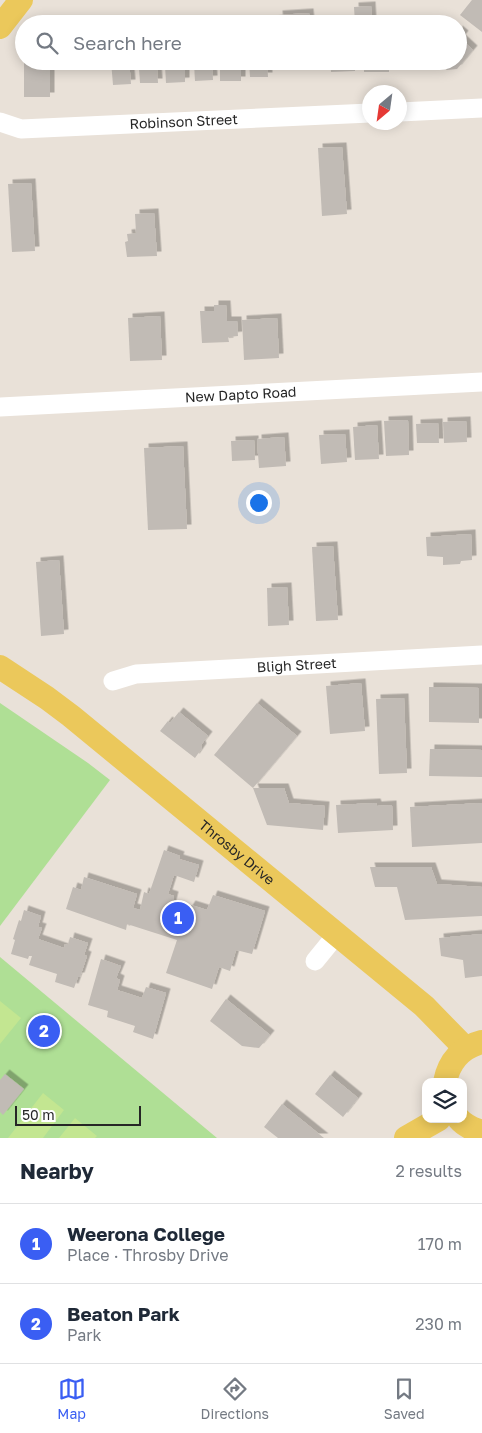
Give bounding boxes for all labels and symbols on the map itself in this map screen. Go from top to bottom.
north arrow [362,85,407,130]
street label: Robinson Street [129,110,238,132]
street label: New Dapto Road [184,383,297,405]
your location [246,490,272,516]
street label: Bligh Street [256,654,337,675]
street label: Throsby Drive [196,816,278,888]
pin: 1 [162,899,194,937]
pin: 2 [28,1012,60,1050]
scale bar [15,1103,141,1126]

